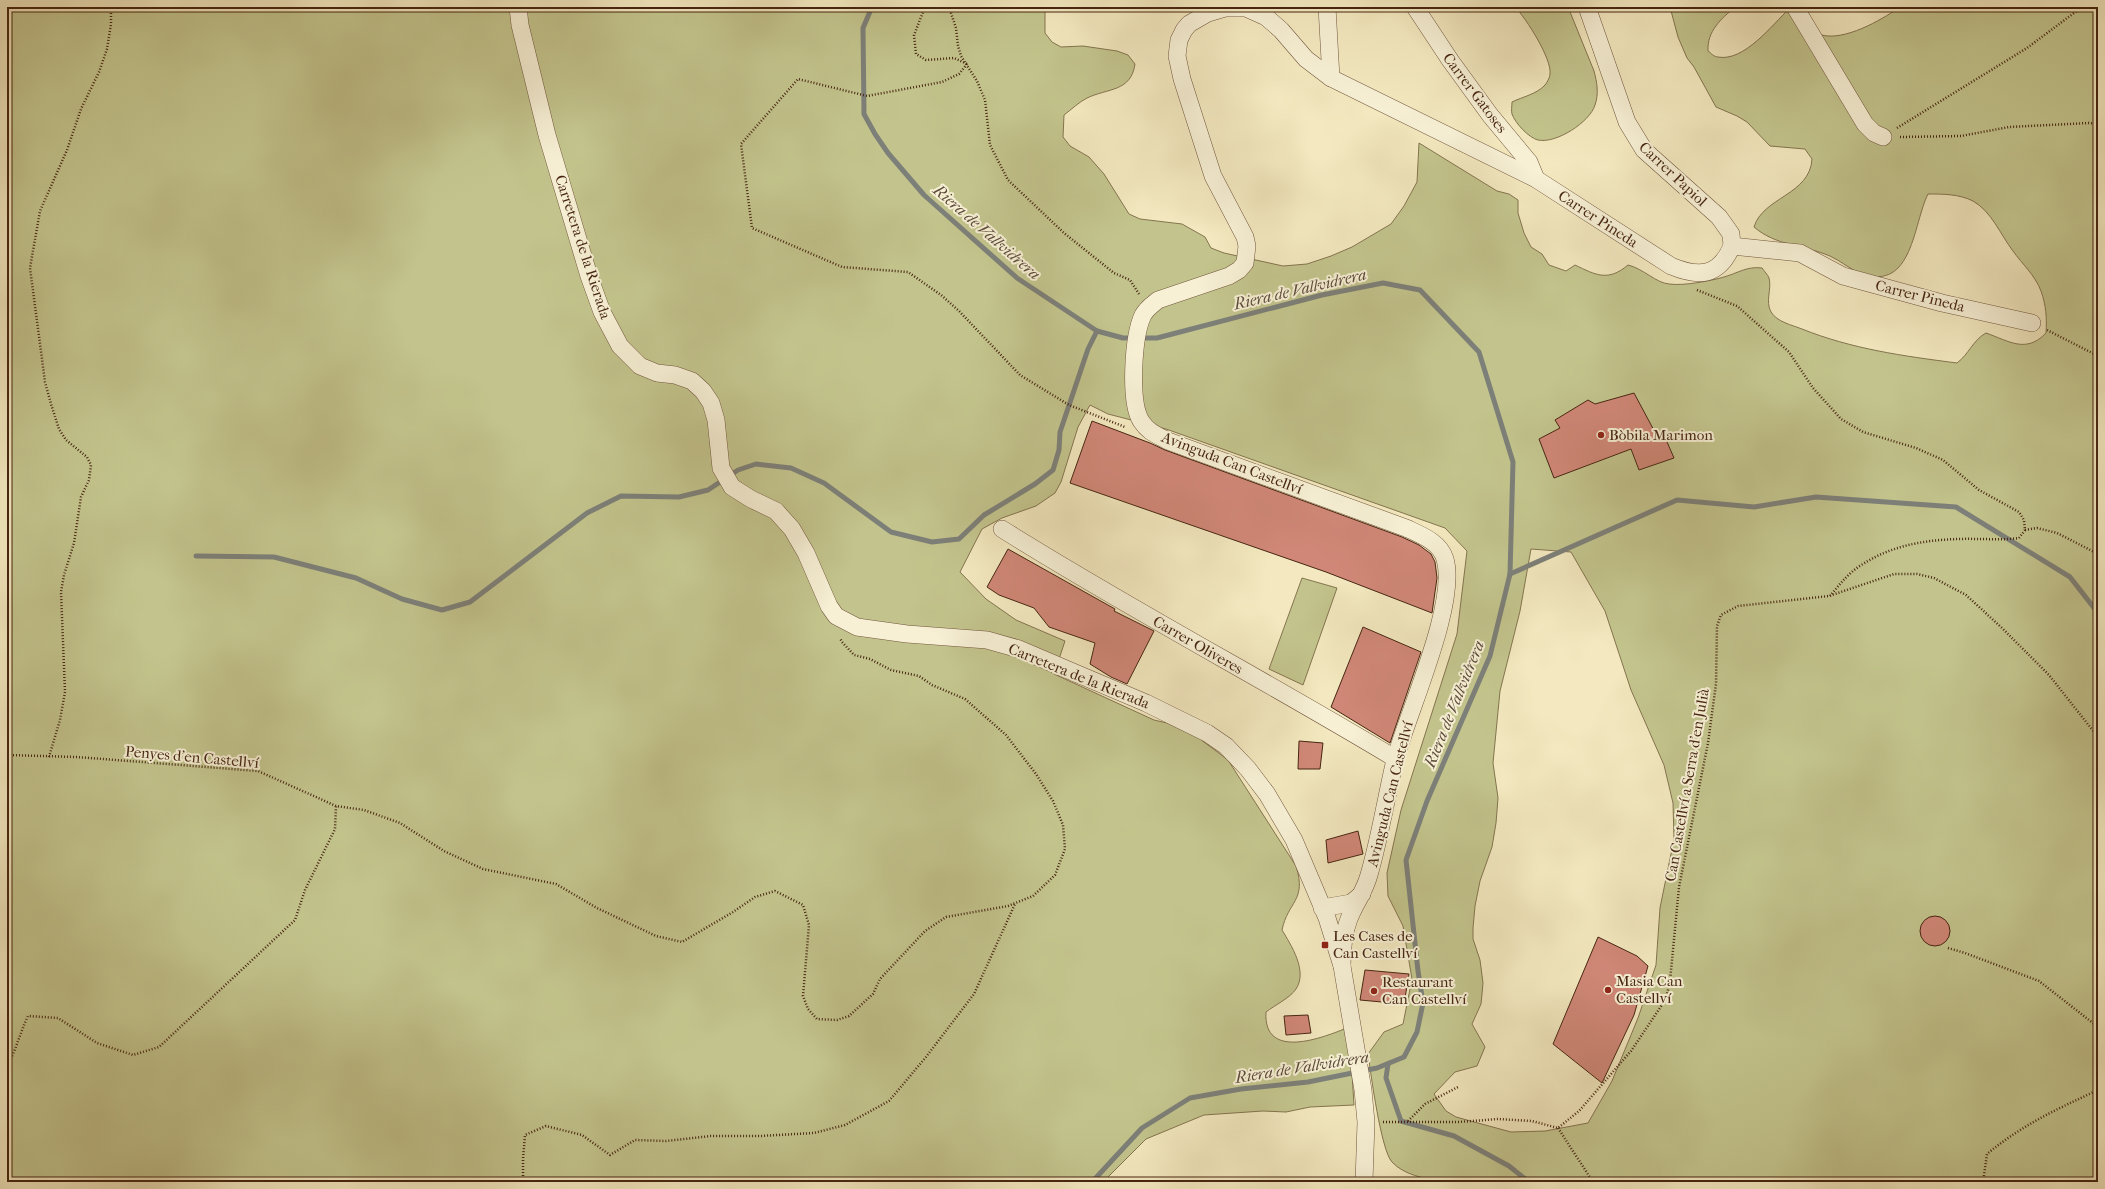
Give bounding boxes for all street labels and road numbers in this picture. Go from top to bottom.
street label: Carrer Gatoses [1439,49,1511,137]
street label: Carrer Papiol [1635,138,1711,210]
street label: Carretera de la Rierada [551,173,615,322]
street label: Carrer Pineda [1555,187,1642,252]
street label: Carrer Pineda [1873,276,1968,316]
street label: Avinguda Can Castellví [1158,427,1305,498]
street label: Carrer Oliveres [1150,612,1247,678]
street label: Carretera de la Rierada [1006,639,1153,713]
street label: Can Castellví a Serra d'en Julià [1661,686,1713,883]
street label: Avinguda Can Castellví [1363,719,1417,870]
street label: Penyes d'en Castellví [124,742,260,772]

